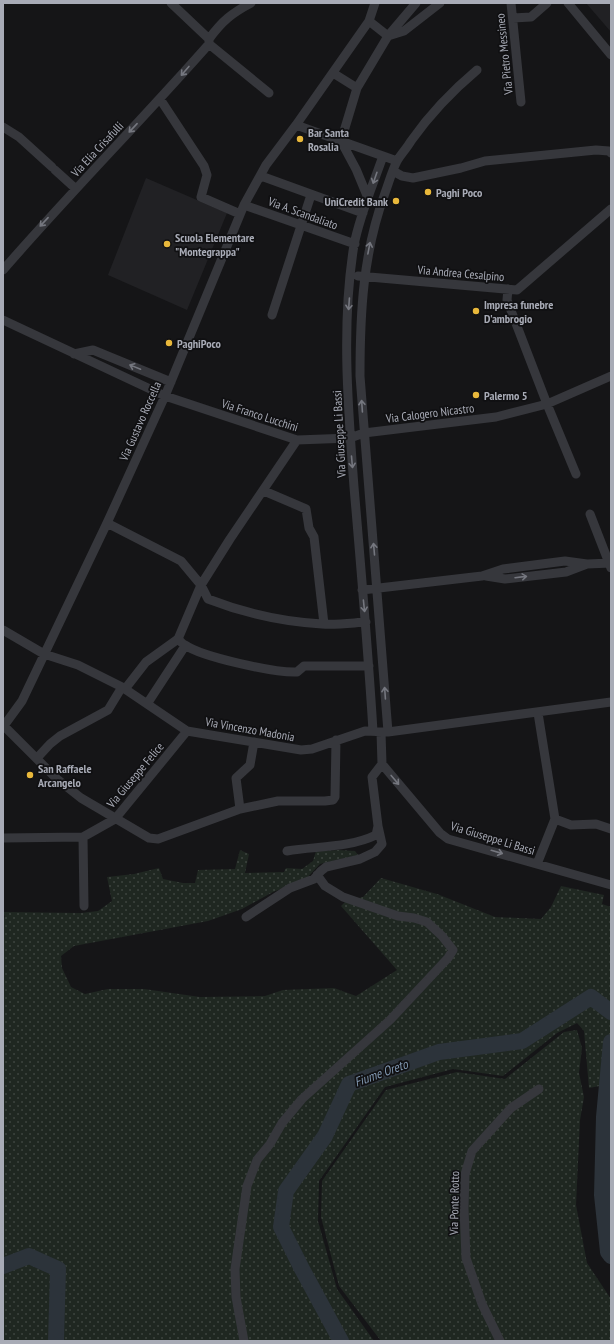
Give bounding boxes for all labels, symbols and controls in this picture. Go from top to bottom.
street label: Via Pietro Messineo [492,13,516,96]
one-way arrow [180,66,189,77]
street label: Via Elia Crisafulli [67,118,126,180]
one-way arrow [129,123,138,133]
place label: Bar Santa Rosalia [308,125,349,154]
marker: Bar Santa Rosalia [295,134,305,144]
one-way arrow [371,171,378,184]
place label: Paghi Poco [436,185,483,200]
marker: Paghi Poco [423,187,433,197]
street label: Via A. Scandaliato [265,193,340,233]
place label: UniCredit Bank [325,194,388,209]
marker: UniCredit Bank [391,196,401,206]
one-way arrow [40,217,49,228]
place label: Scuola Elementare "Montegrappa" [175,230,254,259]
marker: Scuola Elementare "Montegrappa" [162,239,172,249]
one-way arrow [366,242,374,255]
street label: Via Andrea Cesalpino [416,262,505,284]
one-way arrow [345,297,352,310]
place label: Impresa funebre D'ambrogio [484,297,554,326]
marker: Impresa funebre D'ambrogio [471,306,481,316]
place label: PaghiPoco [177,336,222,351]
marker: PaghiPoco [164,338,174,348]
one-way arrow [129,363,141,371]
street label: Via Gustavo Roccella [115,379,164,464]
place label: Palermo 5 [484,388,527,403]
street label: Via Giuseppe Li Bassi [329,390,349,479]
marker: Palermo 5 [471,390,481,400]
street label: Via Franco Lucchini [219,395,300,434]
one-way arrow [358,400,365,413]
street label: Via Calogero Nicastro [384,400,475,426]
one-way arrow [349,455,356,468]
one-way arrow [370,543,378,556]
one-way arrow [514,573,527,581]
one-way arrow [360,599,368,612]
one-way arrow [381,687,388,700]
street label: Via Vincenzo Madonia [203,714,296,744]
street label: Via Giuseppe Felice [103,739,167,811]
place label: San Raffaele Arcangelo [37,761,92,790]
marker: San Raffaele Arcangelo [25,770,35,780]
one-way arrow [391,774,400,785]
street label: Via Giuseppe Li Bassi [448,818,537,858]
one-way arrow [490,849,503,857]
water label: Fiume Oreto [352,1055,411,1090]
street label: Via Ponte Rotto [446,1171,462,1236]

